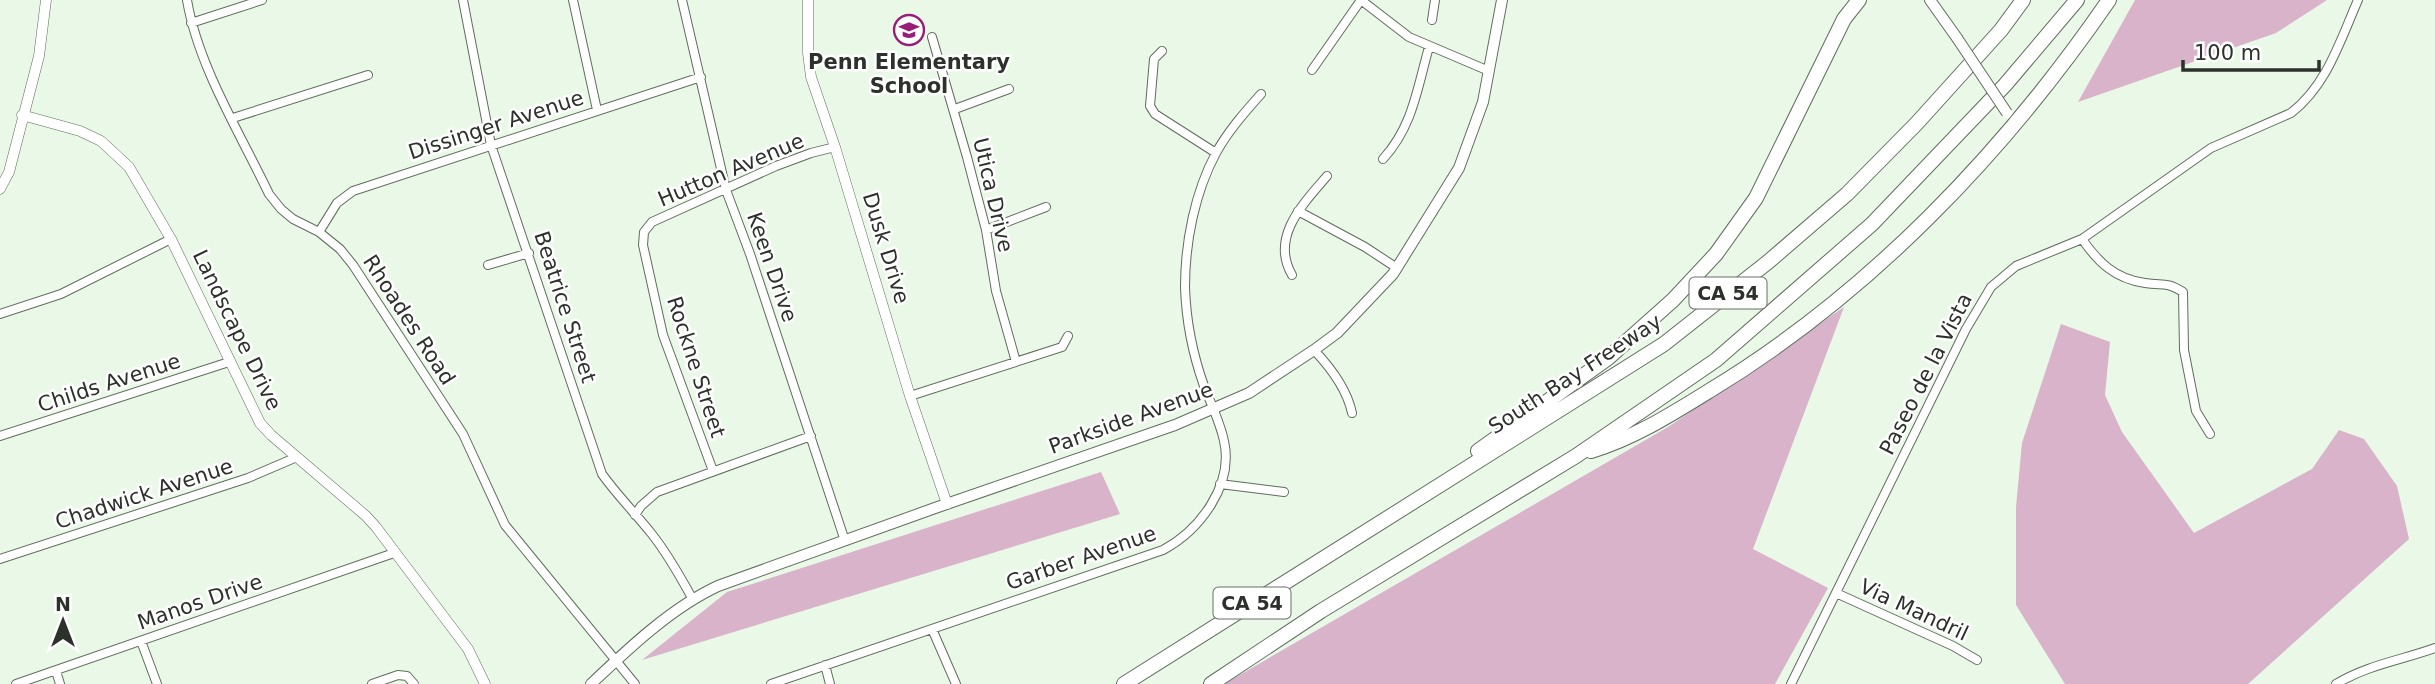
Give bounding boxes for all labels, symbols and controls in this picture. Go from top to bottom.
school or university icon: Penn Elementary School [892,13,926,47]
scale bar [2183,28,2320,72]
text: 100 m [2194,41,2261,65]
place label: Penn Elementary School [808,50,1010,98]
street label: Dissinger Avenue [405,85,587,165]
street label: Hutton Avenue [654,128,808,212]
street label: Utica Drive [968,136,1018,254]
street label: Dusk Drive [858,189,914,307]
street label: Keen Drive [742,209,802,325]
street label: Beatrice Street [529,228,601,386]
street label: Landscape Drive [188,246,286,414]
street label: Rhoades Road [358,250,460,390]
road number: CA 54 [1690,278,1766,308]
street label: Paseo de la Vista [1875,289,1977,459]
street label: Rockne Street [662,293,730,441]
street label: South Bay Freeway [1484,309,1666,439]
street label: Childs Avenue [35,349,183,417]
street label: Parkside Avenue [1046,377,1216,459]
street label: Chadwick Avenue [52,454,236,534]
street label: Garber Avenue [1003,521,1159,595]
street label: Manos Drive [134,569,266,635]
street label: Via Mandril [1856,574,1972,646]
north arrow [28,586,98,656]
road number: CA 54 [1214,588,1290,618]
text: N [55,593,71,615]

